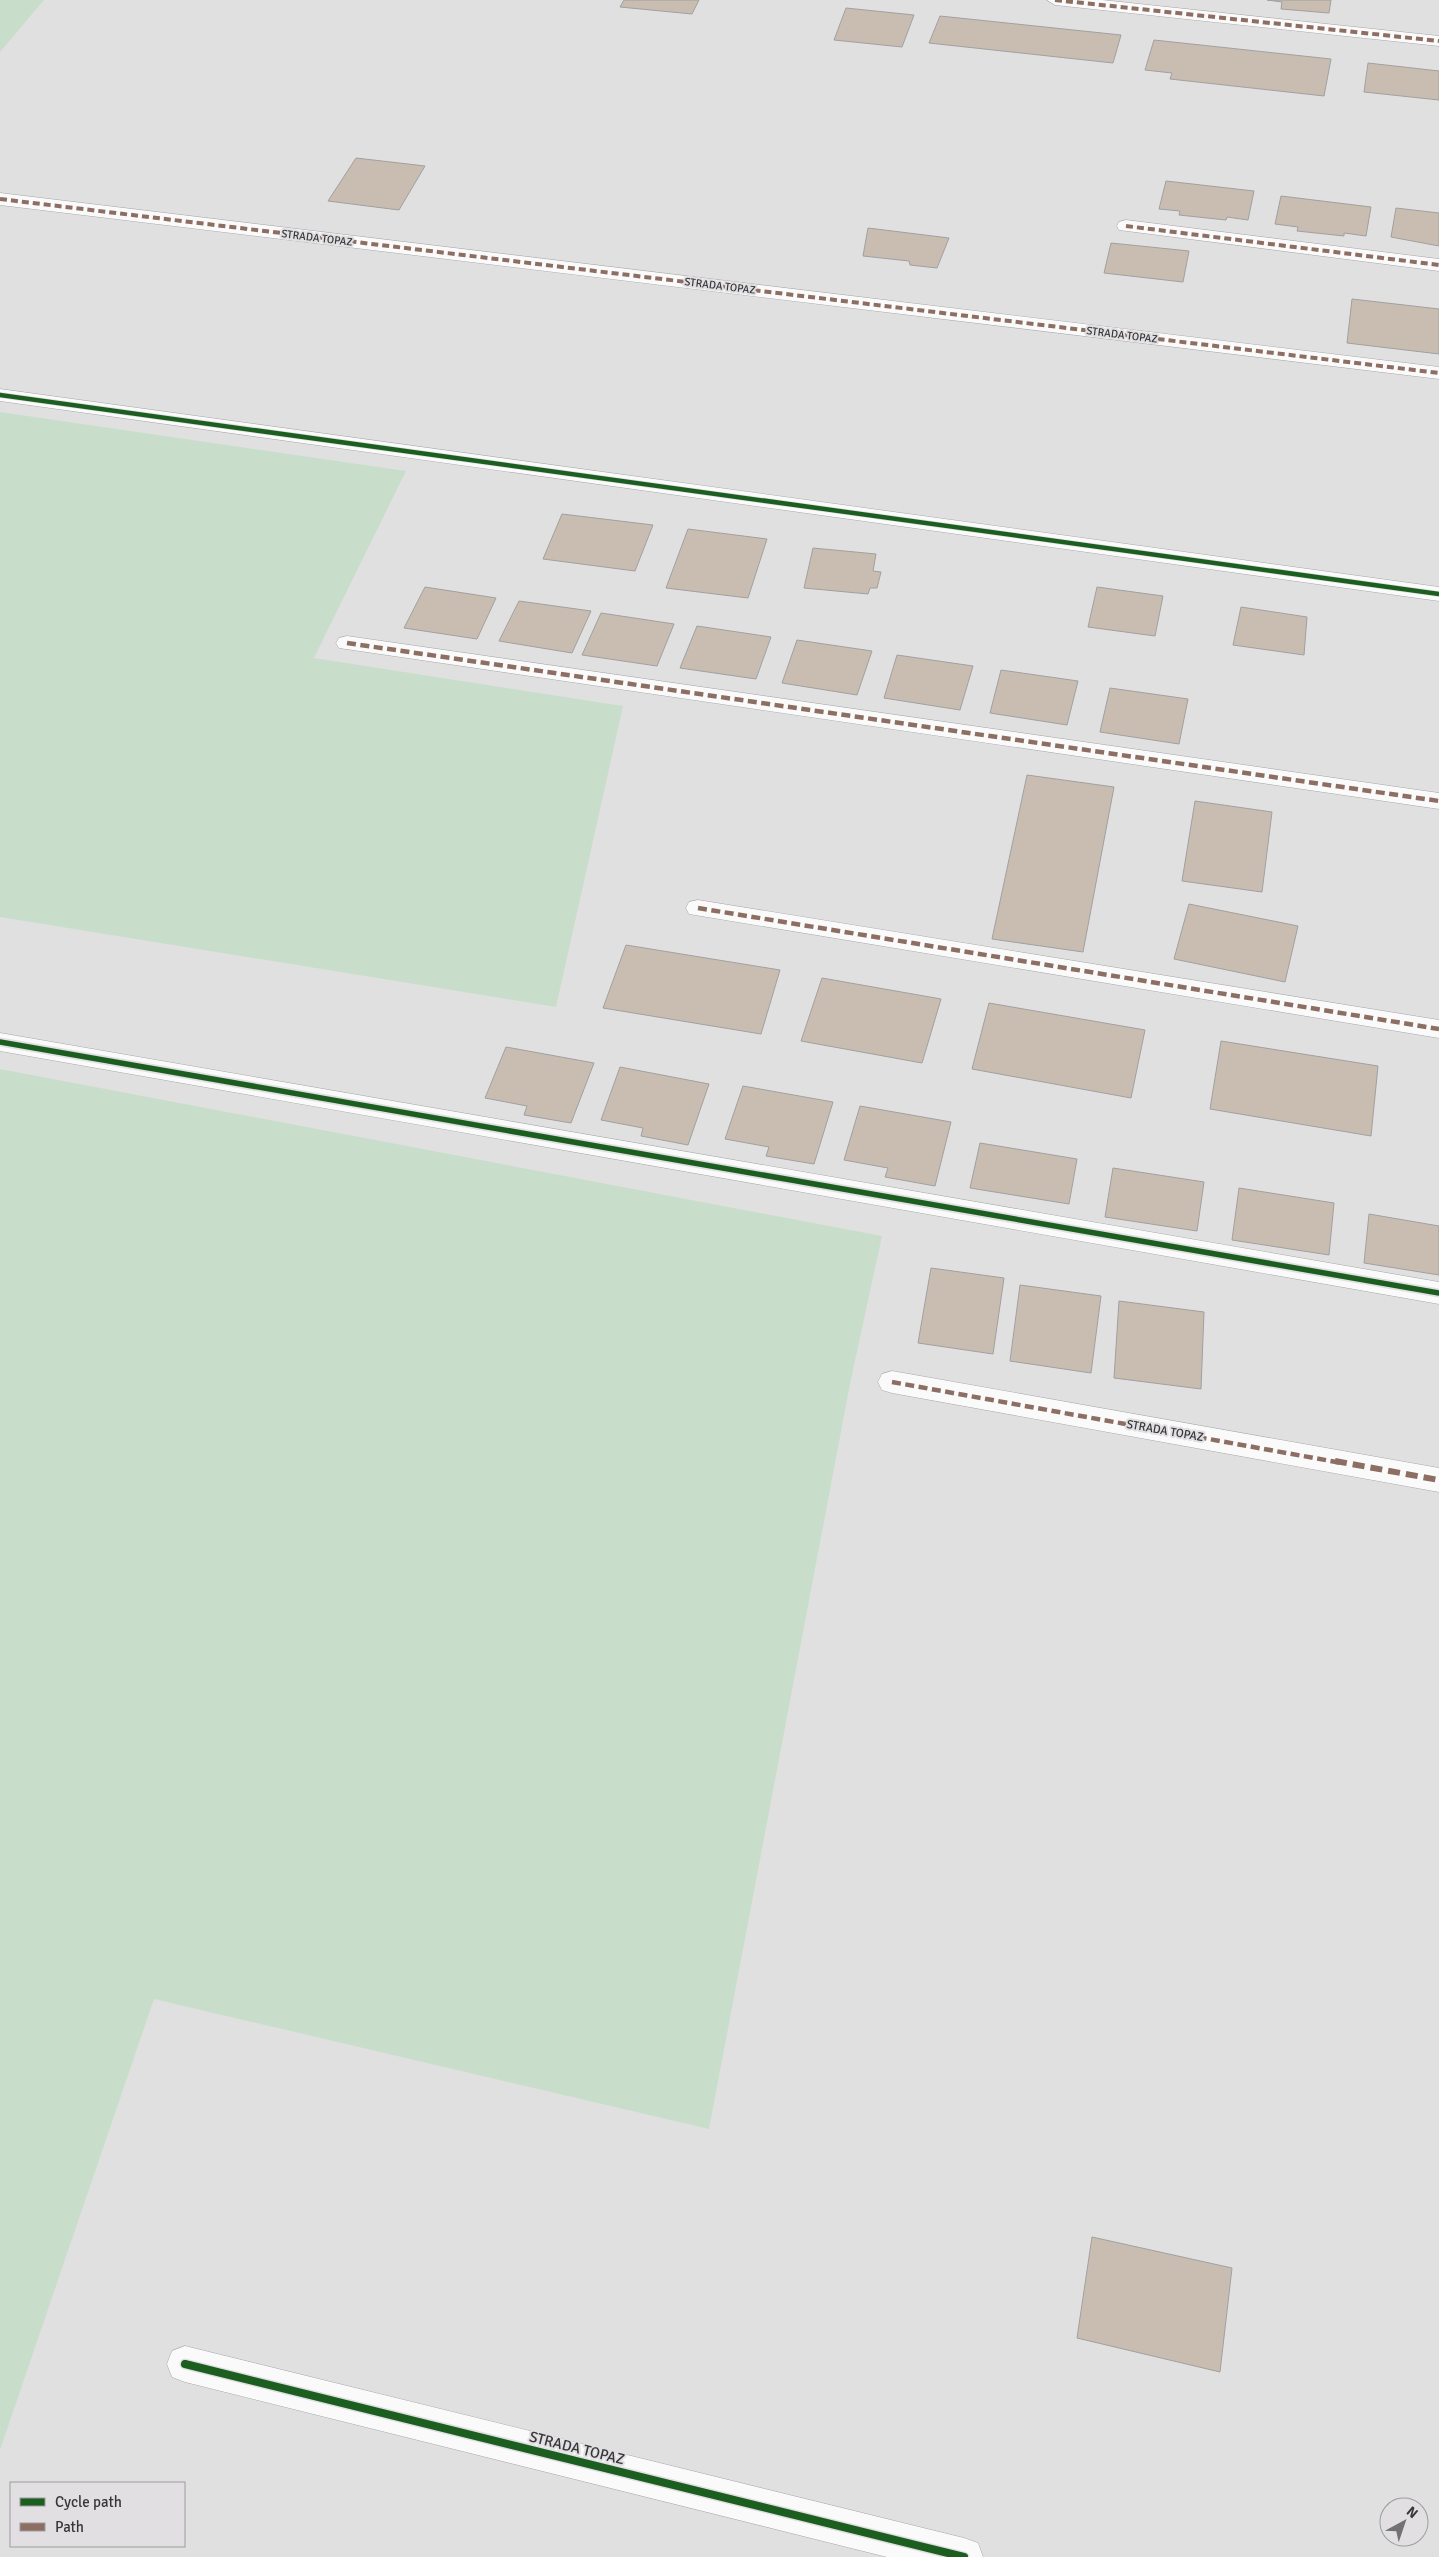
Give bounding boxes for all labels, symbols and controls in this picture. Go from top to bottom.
street label: STRADA TOPAZ [281,227,353,249]
street label: STRADA TOPAZ [684,275,756,297]
street label: STRADA TOPAZ [1086,324,1158,346]
street label: STRADA TOPAZ [1125,1417,1205,1445]
street label: STRADA TOPAZ [528,2427,626,2469]
legend [10,2482,185,2547]
text: Cycle path [55,2493,122,2511]
north arrow [1379,2497,1429,2547]
text: N [1403,2503,1421,2522]
text: Path [55,2518,84,2536]

